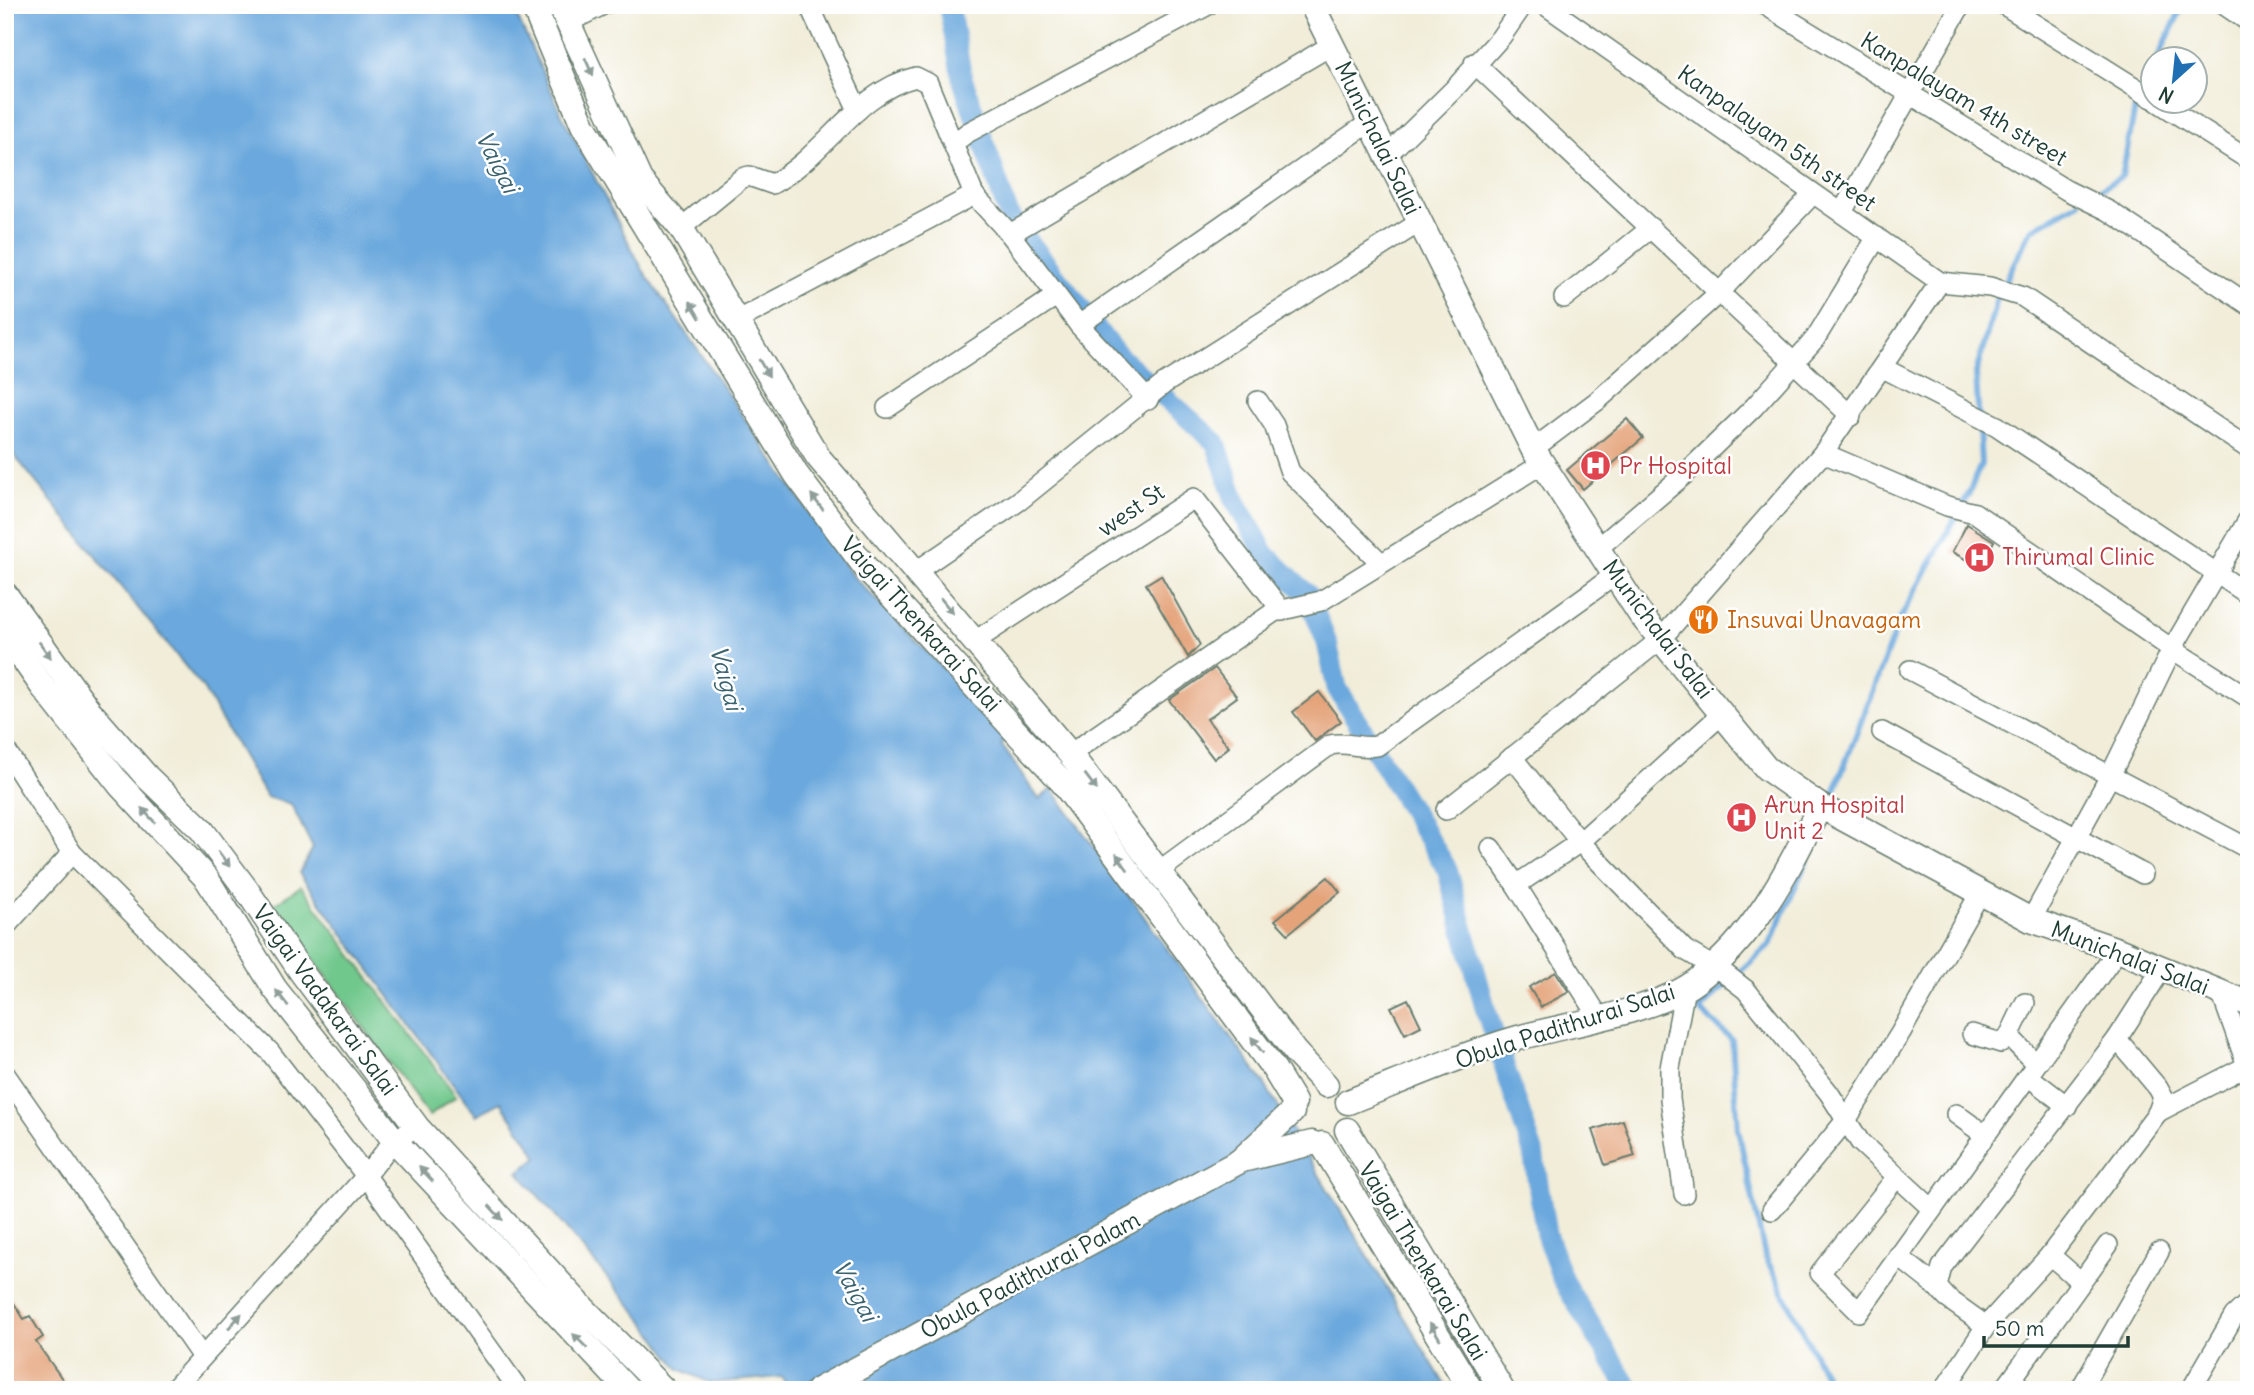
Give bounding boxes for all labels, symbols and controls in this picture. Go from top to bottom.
street label: Kanpalayam 4th street [1856,25,2073,172]
north arrow [2138,46,2208,116]
street label: Munichalai Salai [1329,56,1428,219]
one-way arrow [583,57,595,77]
street label: Kanpalayam 5th street [1672,58,1882,217]
text: N [2155,81,2178,109]
water label: Vaigai [470,126,527,200]
one-way arrow [689,300,702,319]
one-way arrow [758,359,770,378]
hospital icon: Pr Hospital [1579,449,1613,483]
place label: Pr Hospital [1619,451,1732,480]
street label: west St [1092,477,1170,542]
one-way arrow [810,493,824,511]
street label: Vaigai Thenkarai Salai [835,530,1008,717]
hospital icon: Thirumal Clinic [1962,540,1996,574]
place label: Thirumal Clinic [2002,542,2155,571]
street label: Munichalai Salai [1597,553,1720,704]
one-way arrow [939,598,954,615]
restaurant icon: Insuvai Unavagam [1687,603,1721,637]
place label: Insuvai Unavagam [1727,605,1921,634]
one-way arrow [38,641,52,659]
water label: Vaigai [704,642,751,716]
one-way arrow [1084,772,1099,790]
place label: Arun Hospital Unit 2 [1764,790,1905,845]
hospital icon: Arun Hospital Unit 2 [1724,801,1758,835]
one-way arrow [140,807,156,824]
one-way arrow [217,850,232,868]
one-way arrow [1115,853,1129,871]
street label: Vaigai Vadakarai Salai [247,899,404,1101]
street label: Munichalai Salai [2047,914,2213,1001]
street label: Obula Padithurai Salai [1451,976,1678,1075]
one-way arrow [274,989,289,1007]
one-way arrow [1250,1036,1264,1054]
street label: Vaigai Thenkarai Salai [1353,1156,1494,1365]
one-way arrow [418,1166,434,1183]
one-way arrow [488,1204,504,1222]
street label: Obula Padithurai Palam [915,1204,1145,1345]
water label: Vaigai [827,1255,886,1329]
scale bar [1984,1304,2128,1348]
one-way arrow [227,1312,243,1330]
text: 50 m [1995,1315,2044,1342]
one-way arrow [1429,1322,1441,1341]
one-way arrow [572,1333,588,1350]

